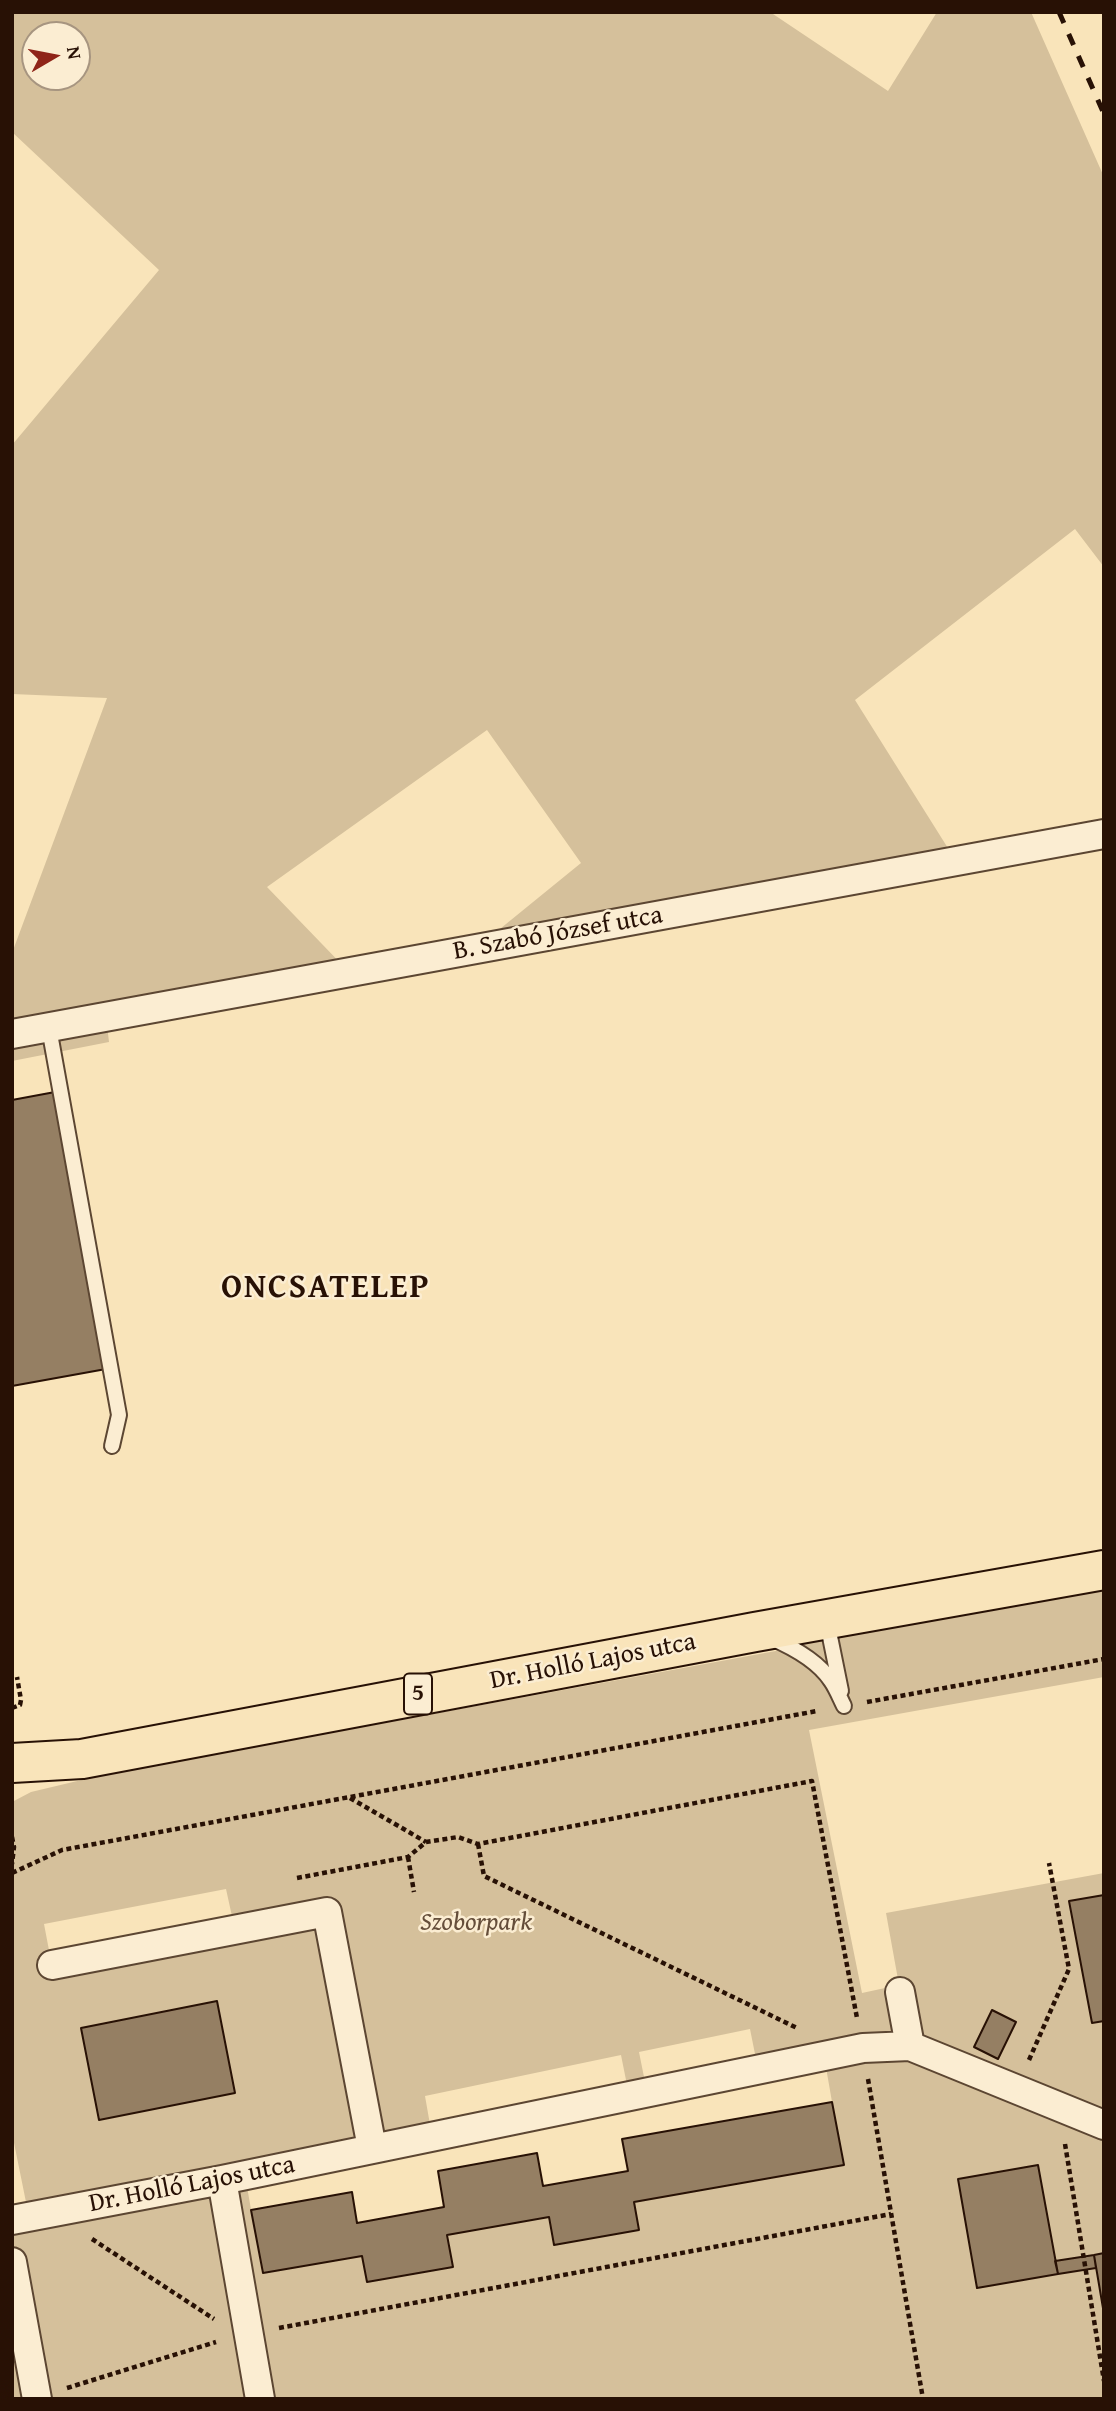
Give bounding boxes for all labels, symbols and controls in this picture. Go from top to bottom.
north arrow [21,21,91,91]
text: N [60,44,90,61]
street label: B. Szabó József utca [451,900,665,968]
district label: ONCSATELEP [223,1269,429,1309]
street label: Dr. Holló Lajos utca [487,1627,699,1697]
road number: 5 [404,1674,432,1714]
park label: Szoborpark [420,1907,532,1939]
street label: Dr. Holló Lajos utca [86,2150,298,2220]

